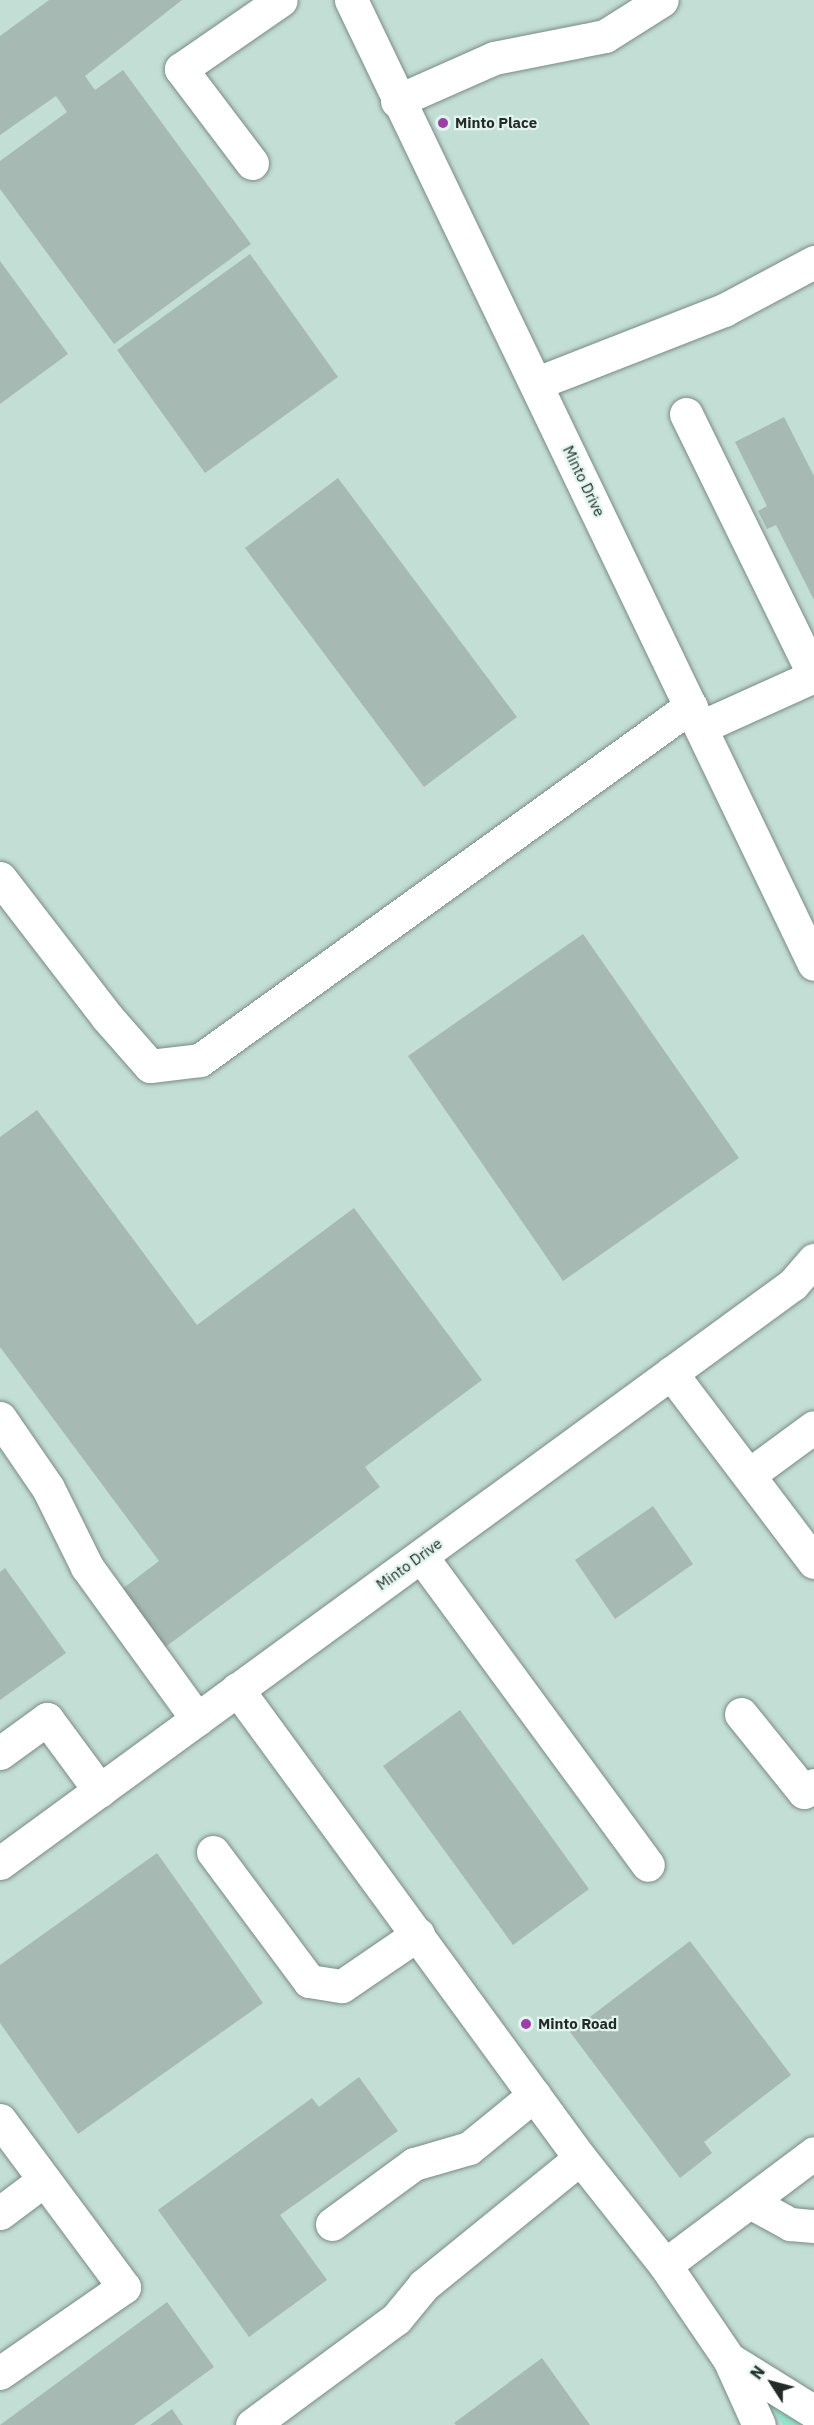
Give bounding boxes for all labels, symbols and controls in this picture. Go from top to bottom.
place label: Minto Place [455,114,537,132]
marker: Minto Place [436,116,450,130]
street label: Minto Drive [559,443,609,519]
street label: Minto Drive [373,1534,445,1594]
place label: Minto Road [538,2015,617,2033]
marker: Minto Road [519,2017,533,2031]
north arrow [742,2353,802,2413]
text: N [746,2362,769,2383]

